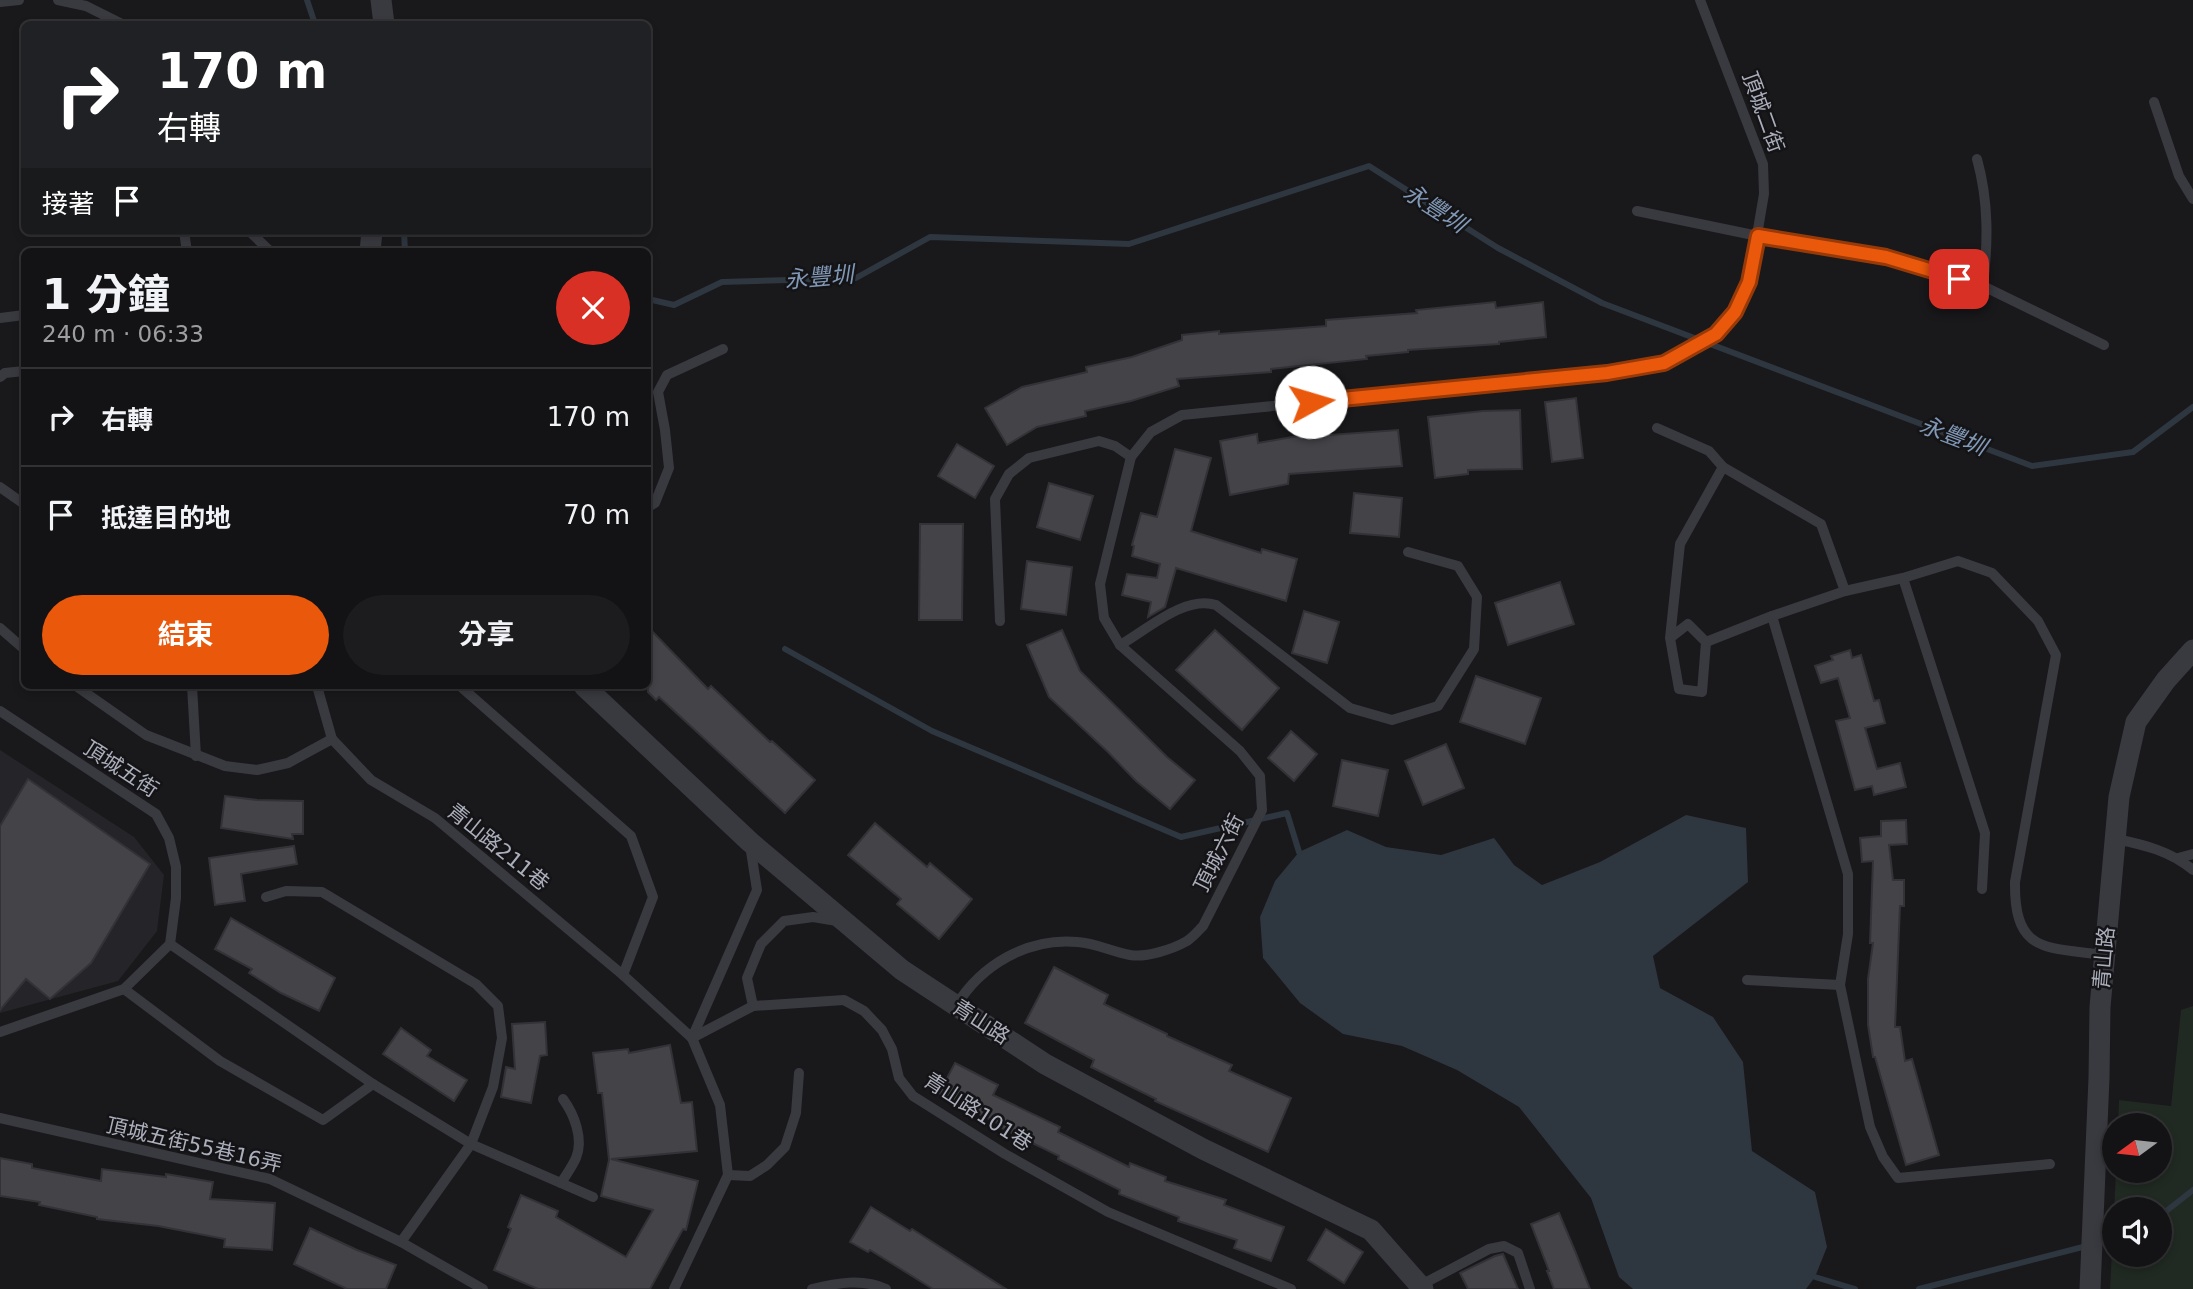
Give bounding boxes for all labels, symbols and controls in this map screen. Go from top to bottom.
text: 170 m [157,43,327,100]
icon: right [42,49,133,140]
street label: 頂城二街 [1737,68,1789,156]
text: 右轉 [157,109,221,147]
water label: 永豐圳 [1399,178,1474,239]
icon: arrive [108,182,146,220]
text: 接著 [42,189,94,219]
pin [1929,249,1989,309]
icon: arrive [1940,260,1978,298]
water label: 永豐圳 [783,261,857,293]
text: 1 分鐘 [42,270,170,319]
button: close [556,271,630,345]
text: 240 m · 06:33 [42,321,204,347]
position arrow [1274,365,1348,439]
icon: right [42,398,80,436]
text: 170 m [547,402,630,432]
text: 右轉 [101,405,153,435]
water label: 永豐圳 [1916,411,1993,462]
icon: arrive [42,496,80,534]
text: 70 m [563,500,630,530]
text: 抵達目的地 [101,503,231,533]
button: 結束 [42,595,329,675]
button: 分享 [343,595,630,675]
street label: 頂城五街 [79,736,163,802]
street label: 青山路211巷 [442,799,554,895]
street label: 頂城六街 [1189,810,1249,896]
street label: 青山路 [2089,926,2119,990]
street label: 青山路 [948,995,1014,1049]
street label: 青山路101巷 [919,1068,1037,1156]
street label: 頂城五街55巷16弄 [104,1113,284,1177]
north arrow [2102,1113,2172,1183]
map controls [2102,1113,2172,1267]
button: sound [2102,1197,2172,1267]

